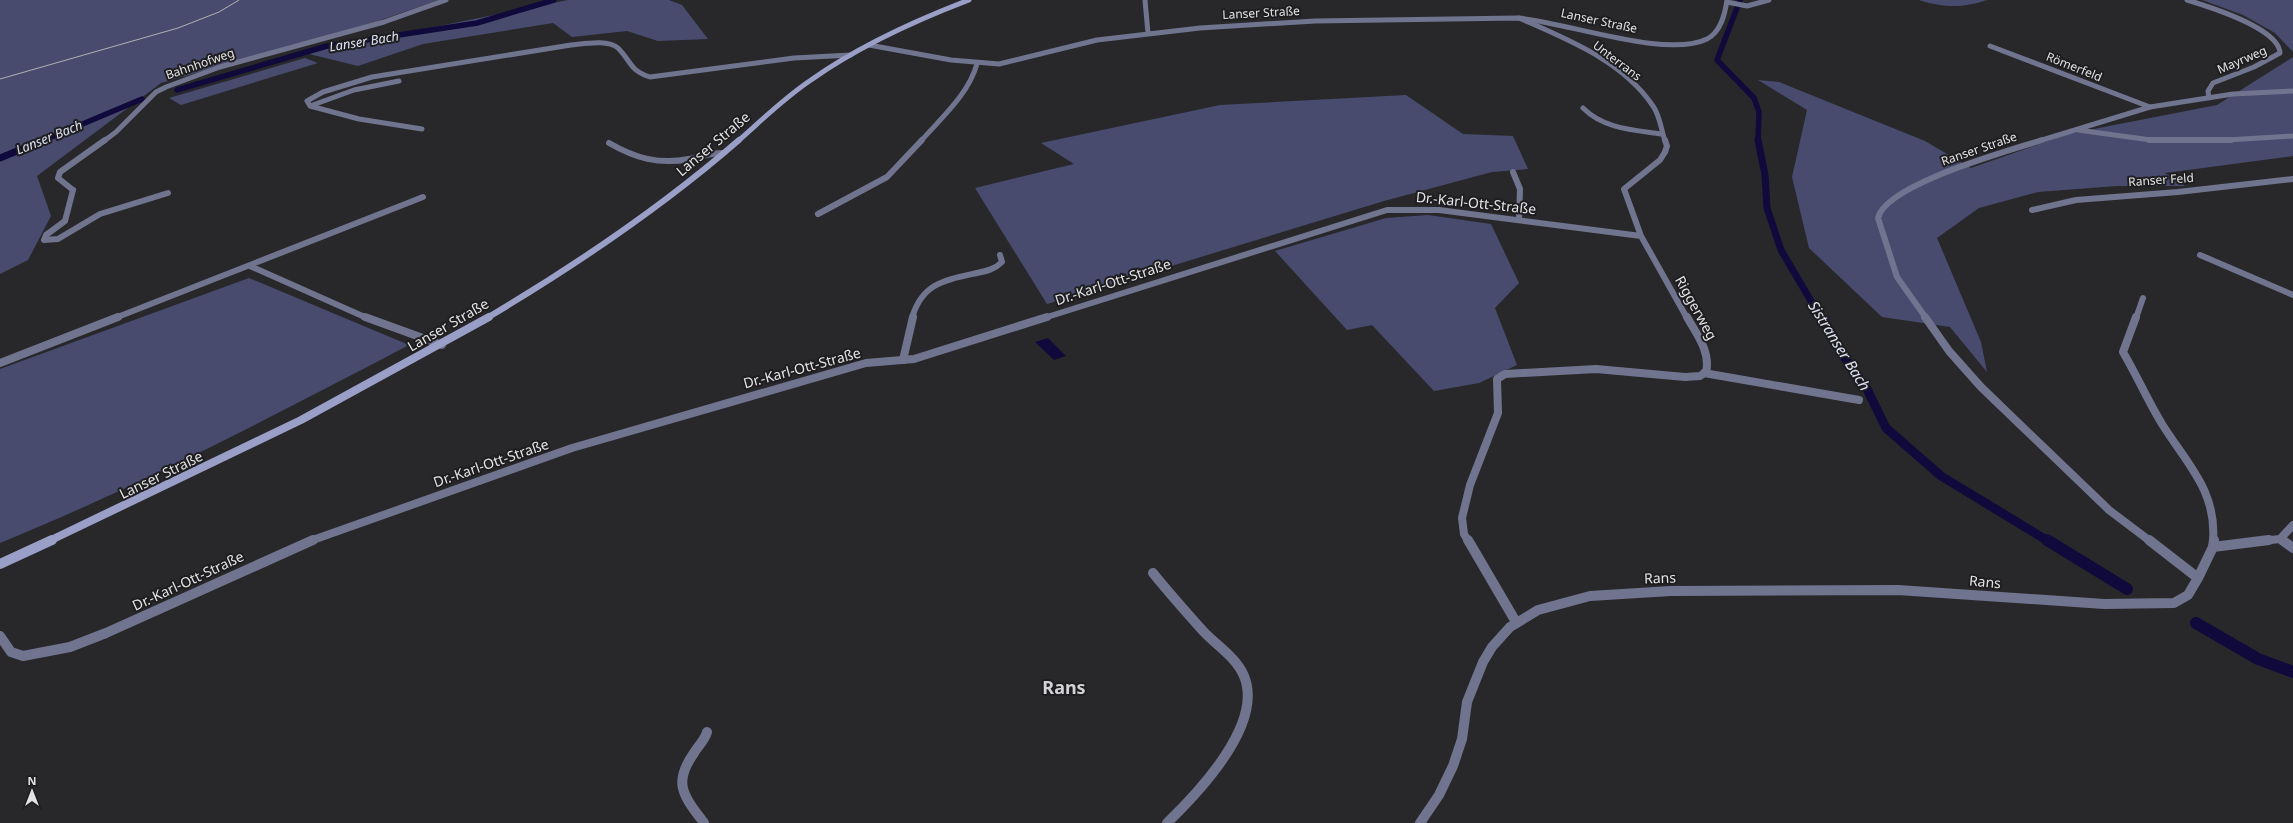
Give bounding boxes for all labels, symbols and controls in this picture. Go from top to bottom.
street label: Lanser Straße [1222,2,1300,23]
street label: Lanser Straße [1559,4,1639,37]
water label: Lanser Bach [328,27,400,55]
street label: Unterrans [1589,37,1645,85]
street label: Mayrweg [2214,42,2269,78]
street label: Bahnhofweg [163,44,237,83]
street label: Römerfeld [2044,48,2105,85]
street label: Lanser Straße [672,107,754,180]
water label: Lanser Bach [13,115,85,159]
street label: Ranser Straße [1939,128,2019,169]
street label: Ranser Feld [2128,169,2194,190]
street label: Dr.-Karl-Ott-Straße [1415,187,1537,218]
street label: Dr.-Karl-Ott-Straße [1052,254,1173,309]
street label: Riggerweg [1671,272,1722,343]
street label: Lanser Straße [404,294,492,355]
water label: Sistranser Bach [1804,297,1876,394]
street label: Dr.-Karl-Ott-Straße [741,343,863,392]
street label: Dr.-Karl-Ott-Straße [431,434,551,491]
street label: Lanser Straße [116,446,206,503]
street label: Dr.-Karl-Ott-Straße [129,546,247,615]
street label: Rans [1644,567,1677,588]
street label: Rans [1968,571,2002,592]
district label: Rans [1042,675,1086,699]
north arrow [12,771,52,811]
text: N [28,773,36,788]

